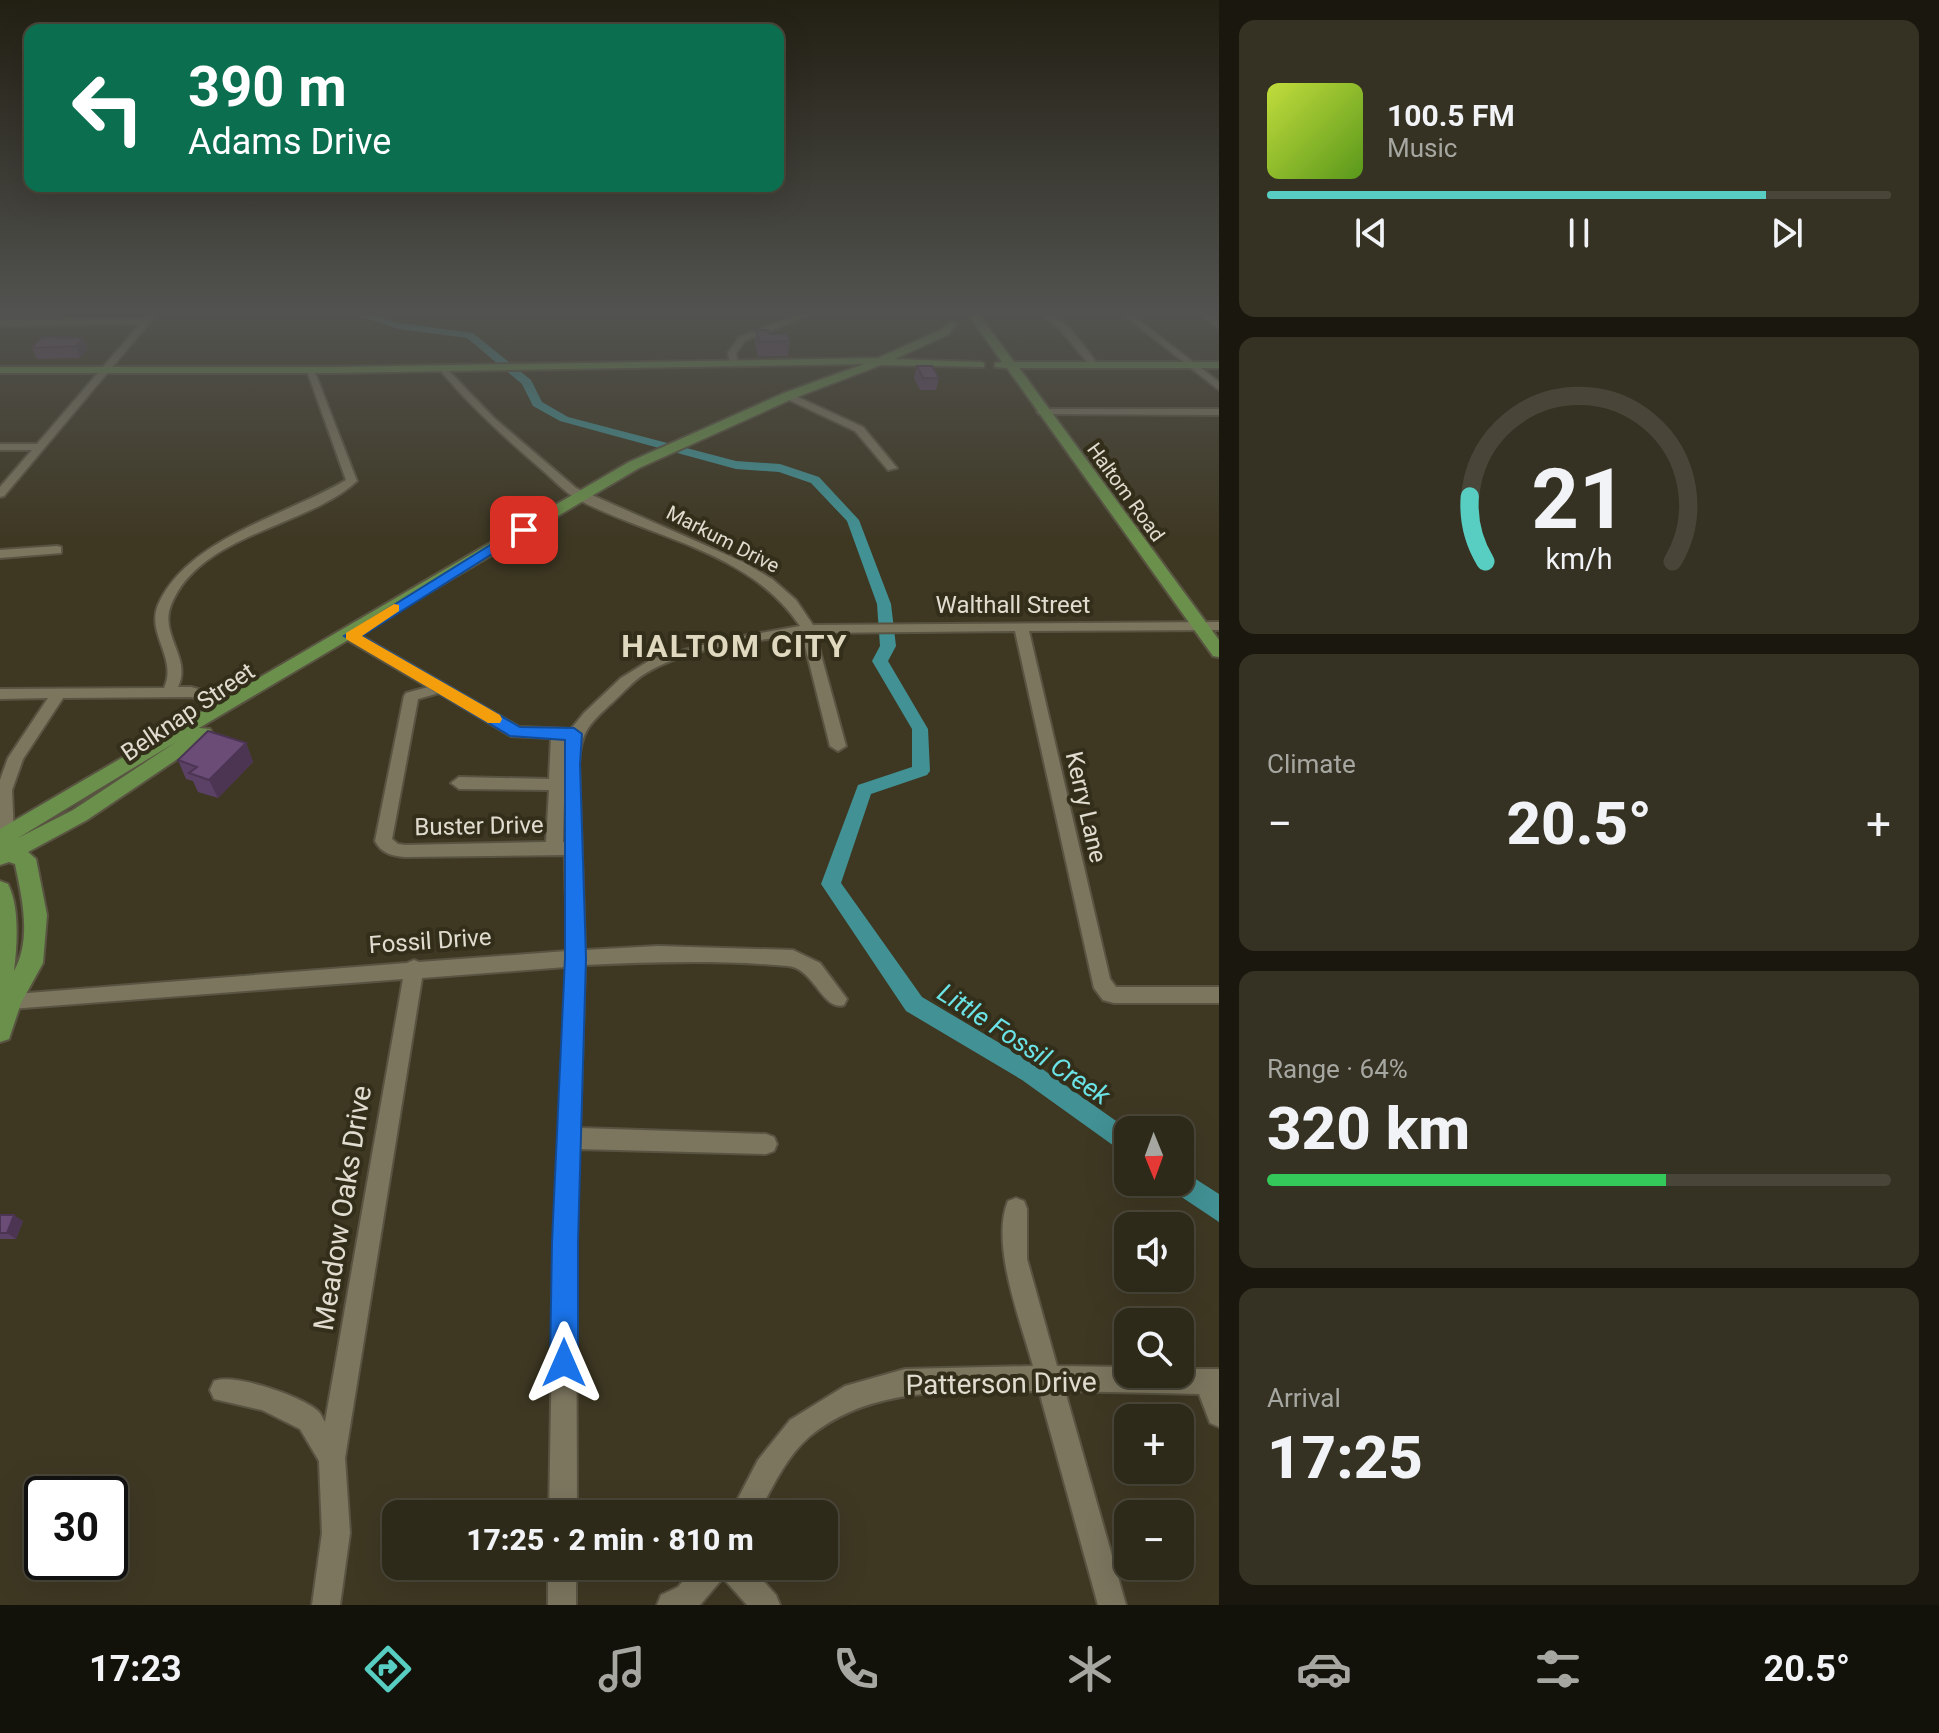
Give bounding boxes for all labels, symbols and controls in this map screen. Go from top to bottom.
text: 390 m [188,54,347,120]
icon: left [56,56,160,160]
text: 100.5 FM [1387,98,1515,133]
text: Adams Drive [188,121,391,163]
text: Music [1387,133,1457,163]
icon: previous [1349,211,1393,255]
icon: pause [1557,211,1601,255]
icon: next [1765,211,1809,255]
street label: Haltom Road [1082,438,1170,546]
text: 21 [1531,450,1627,547]
pin [490,496,558,564]
street label: Markum Drive [662,500,784,578]
icon: arrive [502,508,546,552]
text: km/h [1545,542,1613,576]
street label: Walthall Street [936,591,1091,619]
district label: HALTOM CITY [621,627,849,665]
street label: Belknap Street [116,657,260,767]
street label: Kerry Lane [1060,749,1112,865]
text: Climate [1267,749,1356,779]
text: 20.5° [1507,788,1652,859]
text: − [1267,798,1292,850]
text: + [1866,798,1891,850]
street label: Buster Drive [414,811,544,841]
street label: Fossil Drive [368,923,492,959]
water label: Little Fossil Creek [932,977,1117,1111]
text: Range · 64% [1267,1054,1408,1084]
street label: Meadow Oaks Drive [307,1083,378,1333]
text: 320 km [1267,1093,1470,1164]
north arrow [1114,1116,1194,1196]
map controls [1114,1116,1194,1580]
button: sound [1114,1212,1194,1292]
button: search [1114,1308,1194,1388]
position arrow [522,1321,606,1405]
street label: Patterson Drive [905,1365,1097,1402]
text: Arrival [1267,1383,1341,1413]
button: + [1114,1404,1194,1484]
text: 17:25 [1267,1422,1423,1493]
speed limit sign: 30 [24,1476,128,1580]
button: − [1114,1500,1194,1580]
text: 17:25 · 2 min · 810 m [466,1522,754,1557]
icon: directions [360,1641,416,1697]
icon: music [594,1641,650,1697]
icon: phone [828,1641,884,1697]
icon: climate [1062,1641,1118,1697]
icon: car [1296,1641,1352,1697]
icon: filters [1530,1641,1586,1697]
text: 17:23 [89,1648,182,1690]
text: 20.5° [1764,1648,1850,1690]

